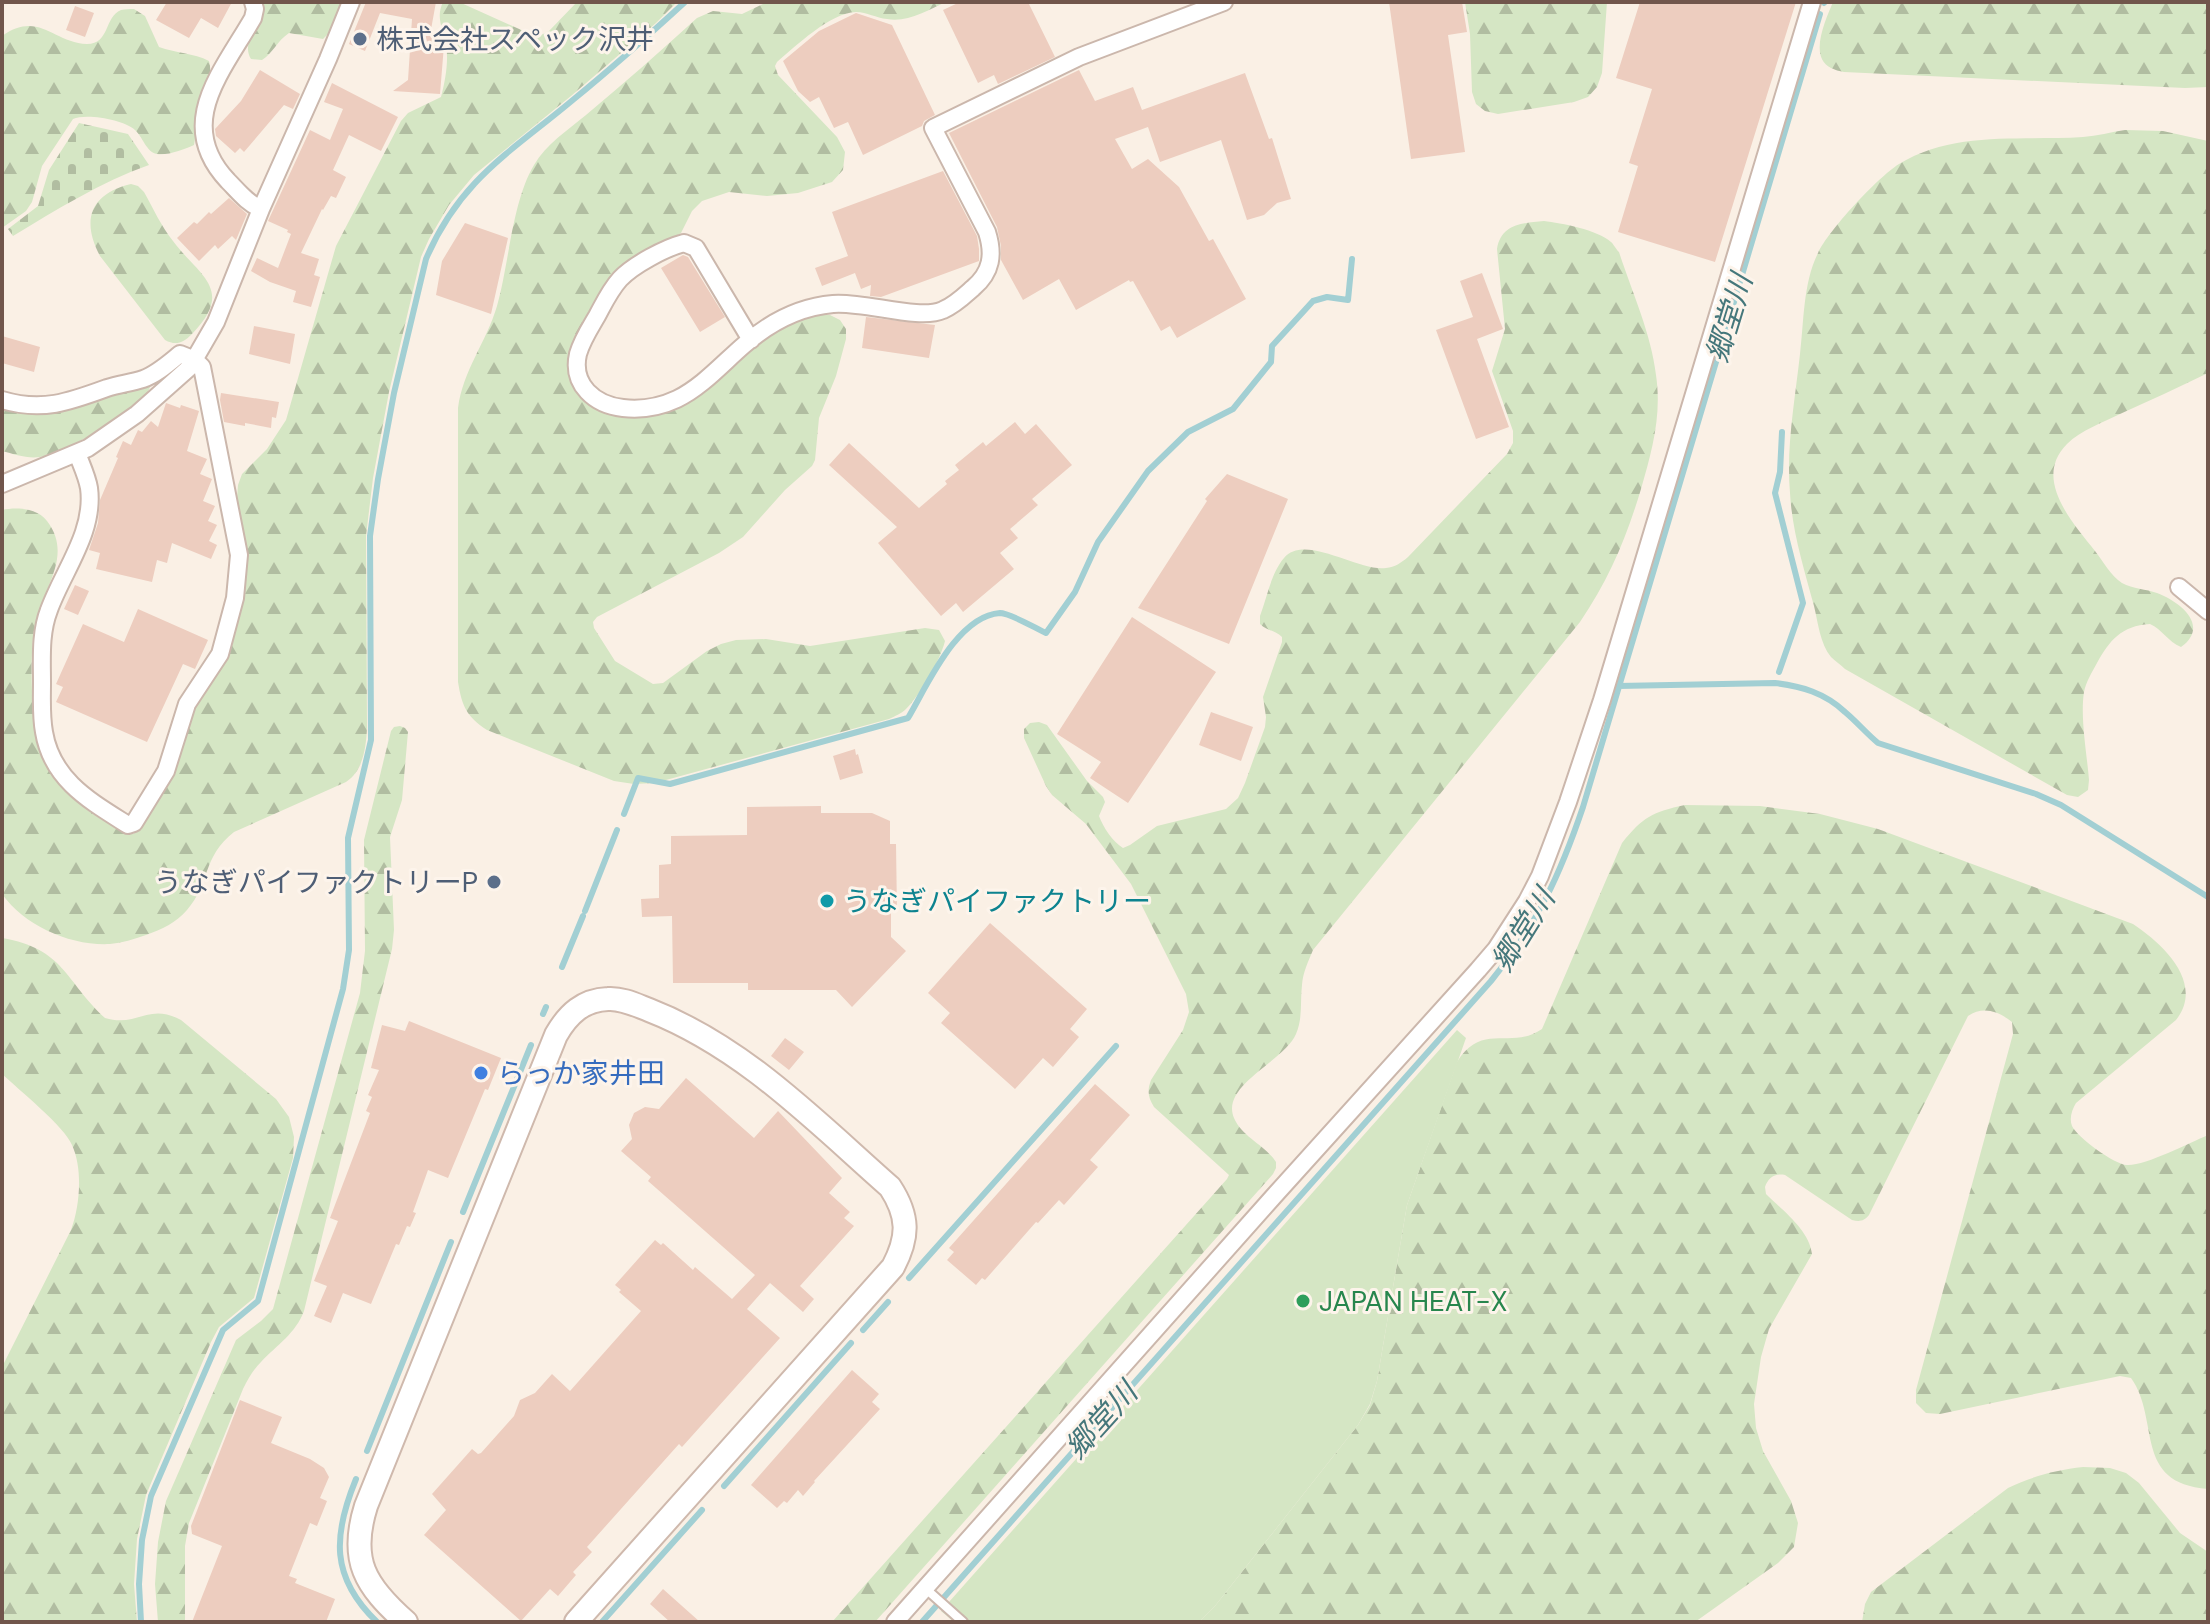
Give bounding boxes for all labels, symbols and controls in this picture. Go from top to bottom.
place label: 株式会社スペック沢井 [376,21,654,58]
marker: 株式会社スペック沢井 [351,30,369,48]
water label: 郷堂川 [1697,266,1762,367]
place label: うなぎパイファクトリーP [154,864,478,901]
marker: うなぎパイファクトリーP [485,873,503,891]
water label: 郷堂川 [1483,879,1565,978]
place label: うなぎパイファクトリー [843,883,1151,920]
marker: うなぎパイファクトリー [818,892,836,910]
place label: らっか家井田 [497,1055,665,1092]
marker: らっか家井田 [472,1064,490,1082]
place label: JAPAN HEAT-X [1319,1283,1508,1320]
marker: JAPAN HEAT-X [1294,1292,1312,1310]
water label: 郷堂川 [1056,1371,1148,1466]

